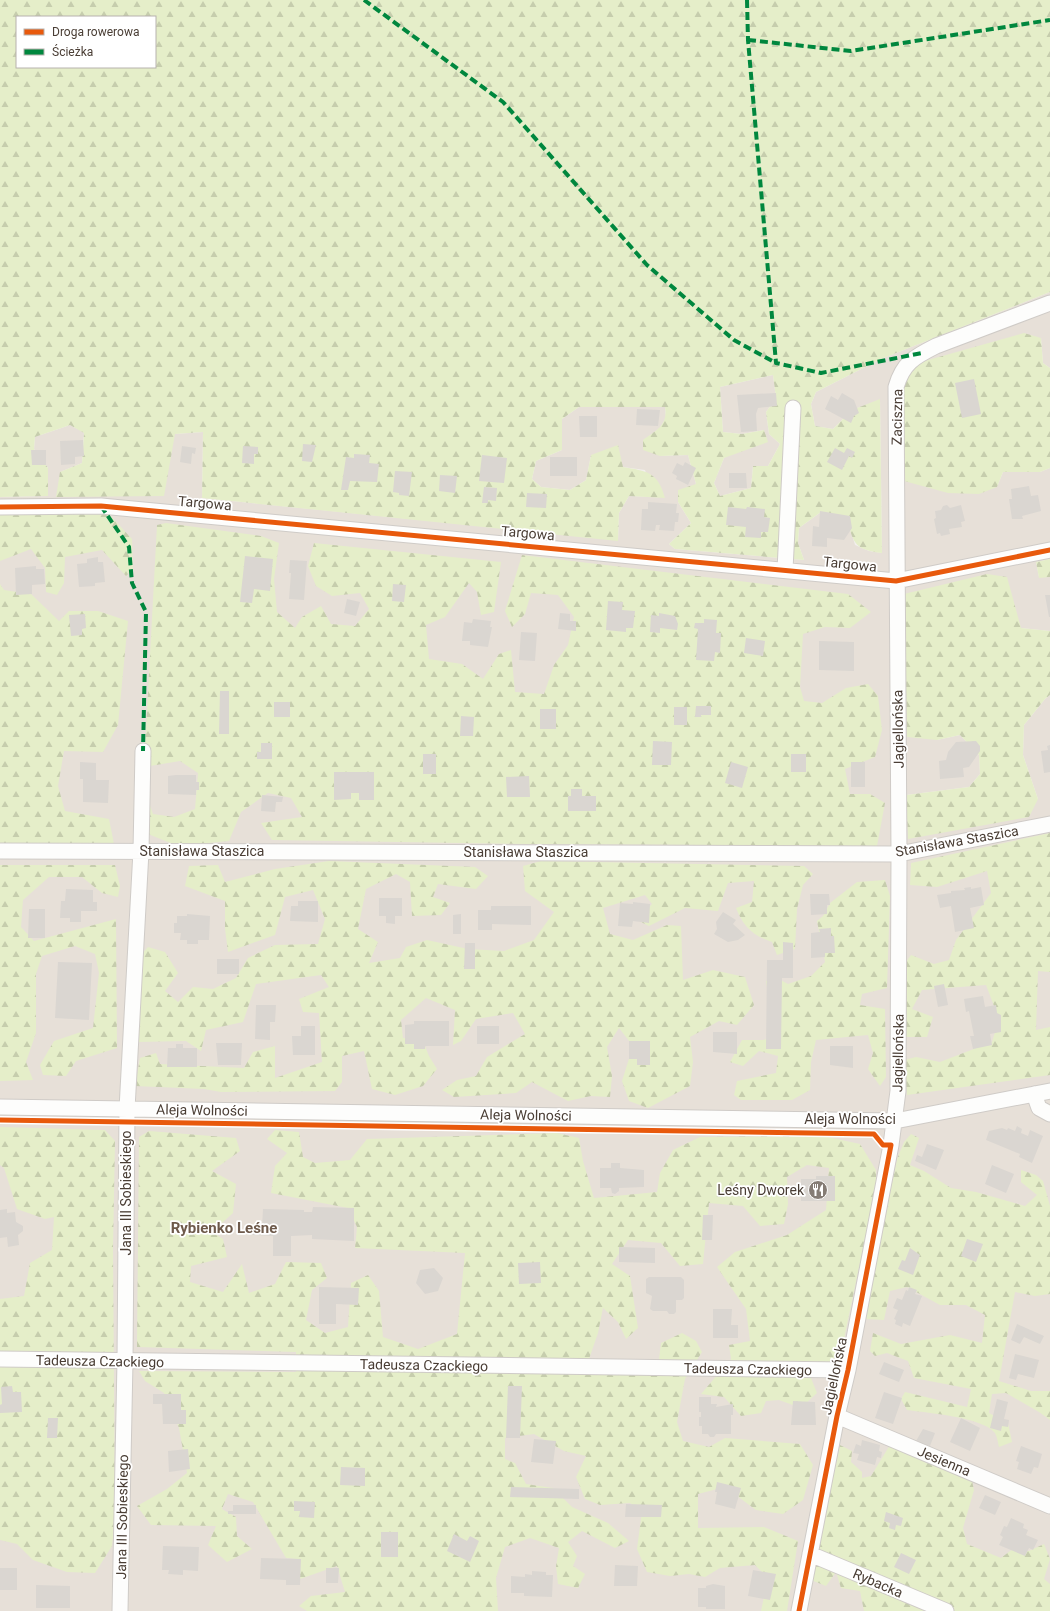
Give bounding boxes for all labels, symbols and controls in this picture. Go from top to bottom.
legend [16,16,156,68]
text: Droga rowerowa [52,25,139,39]
text: Ścieżka [52,44,93,59]
street label: Zaciszna [889,389,905,445]
street label: Targowa [178,493,232,513]
street label: Targowa [501,523,555,543]
street label: Targowa [822,553,878,575]
street label: Jagiellońska [889,690,907,768]
street label: Stanisława Staszica [894,822,1020,860]
street label: Stanisława Staszica [140,843,264,859]
street label: Stanisława Staszica [464,844,588,860]
street label: Jagiellońska [889,1014,907,1092]
street label: Aleja Wolności [156,1101,248,1119]
street label: Aleja Wolności [480,1106,572,1124]
street label: Aleja Wolności [804,1111,896,1127]
street label: Jana III Sobieskiego [118,1130,134,1256]
restaurant icon: Leśny Dworek [807,1179,829,1201]
place label: Leśny Dworek [717,1182,805,1198]
district label: Rybienko Leśne [171,1219,277,1237]
street label: Jagiellońska [818,1336,850,1416]
street label: Tadeusza Czackiego [36,1352,164,1370]
street label: Tadeusza Czackiego [360,1356,488,1374]
street label: Tadeusza Czackiego [684,1360,812,1378]
street label: Jesienna [915,1443,973,1479]
street label: Jana III Sobieskiego [113,1454,131,1580]
street label: Rybacka [851,1565,905,1601]

